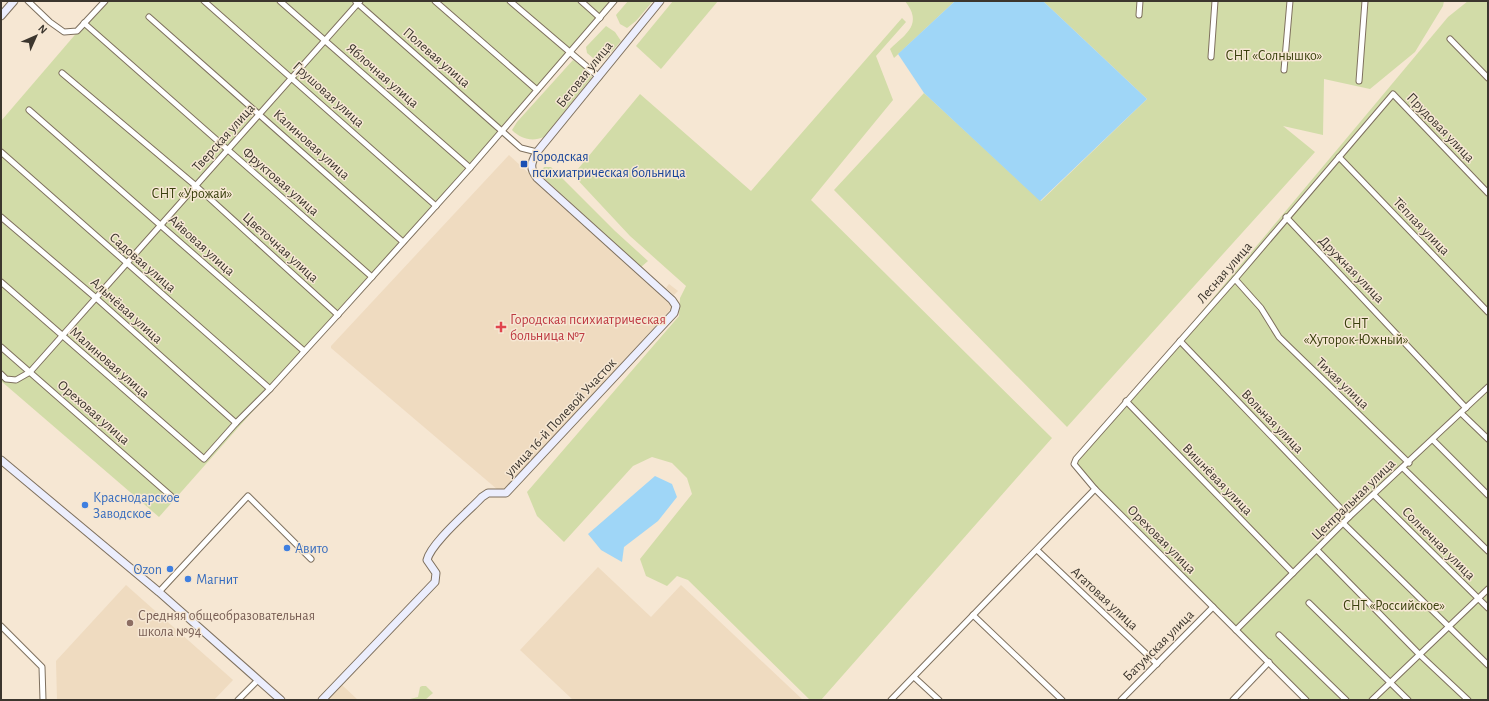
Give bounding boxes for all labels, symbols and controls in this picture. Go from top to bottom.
north arrow [16,16,56,56]
text: N [36,23,49,36]
street label: Полевая улица [400,25,473,91]
street label: Беговая улица [554,38,616,110]
street label: Яблочная улица [344,41,421,111]
park label: СНТ «Солнышко» [1226,49,1322,63]
street label: Грушовая улица [290,59,367,131]
street label: Прудовая улица [1404,90,1477,166]
street label: Тверская улица [190,101,258,174]
street label: Калиновая улица [271,107,353,183]
street label: Фруктовая улица [239,145,322,219]
place label: Городская психиатрическая больница [532,150,686,180]
marker: Городская психиатрическая больница [519,159,529,169]
park label: СНТ «Урожай» [152,187,232,201]
street label: Тёплая улица [1390,195,1453,259]
street label: Цветочная улица [240,210,321,286]
street label: Айвовая улица [166,213,237,279]
street label: Садовая улица [106,230,179,296]
street label: Дружная улица [1316,234,1387,306]
street label: Лесная улица [1195,239,1255,306]
street label: Алычёвая улица [88,275,165,347]
place label: Городская психиатрическая больница №7 [510,313,666,343]
park label: СНТ «Хуторок-Южный» [1304,317,1408,347]
marker: Городская психиатрическая больница №7 [495,321,507,333]
street label: Малиновая улица [67,325,152,401]
street label: улица 16-й Полевой Участок [502,355,619,480]
street label: Тихая улица [1313,355,1372,413]
street label: Ореховая улица [55,378,133,448]
street label: Вольная улица [1239,387,1306,457]
street label: Вишнёвая улица [1180,441,1255,519]
street label: Центральная улица [1309,456,1399,543]
place label: Краснодарское Заводское [93,491,180,521]
marker: Краснодарское Заводское [80,500,90,510]
street label: Ореховая улица [1124,503,1199,577]
street label: Солнечная улица [1399,505,1478,583]
place label: Авито [295,542,329,556]
marker: Авито [282,543,292,553]
place label: Ozon [134,563,162,577]
marker: Ozon [165,564,175,574]
street label: Агатовая улица [1068,564,1141,633]
place label: Магнит [196,573,239,587]
marker: Магнит [183,574,193,584]
park label: СНТ «Российское» [1343,599,1445,613]
street label: Батумская улица [1121,607,1197,684]
place label: Средняя общеобразовательная школа №94 [138,609,315,639]
marker: Средняя общеобразовательная школа №94 [125,618,135,628]

